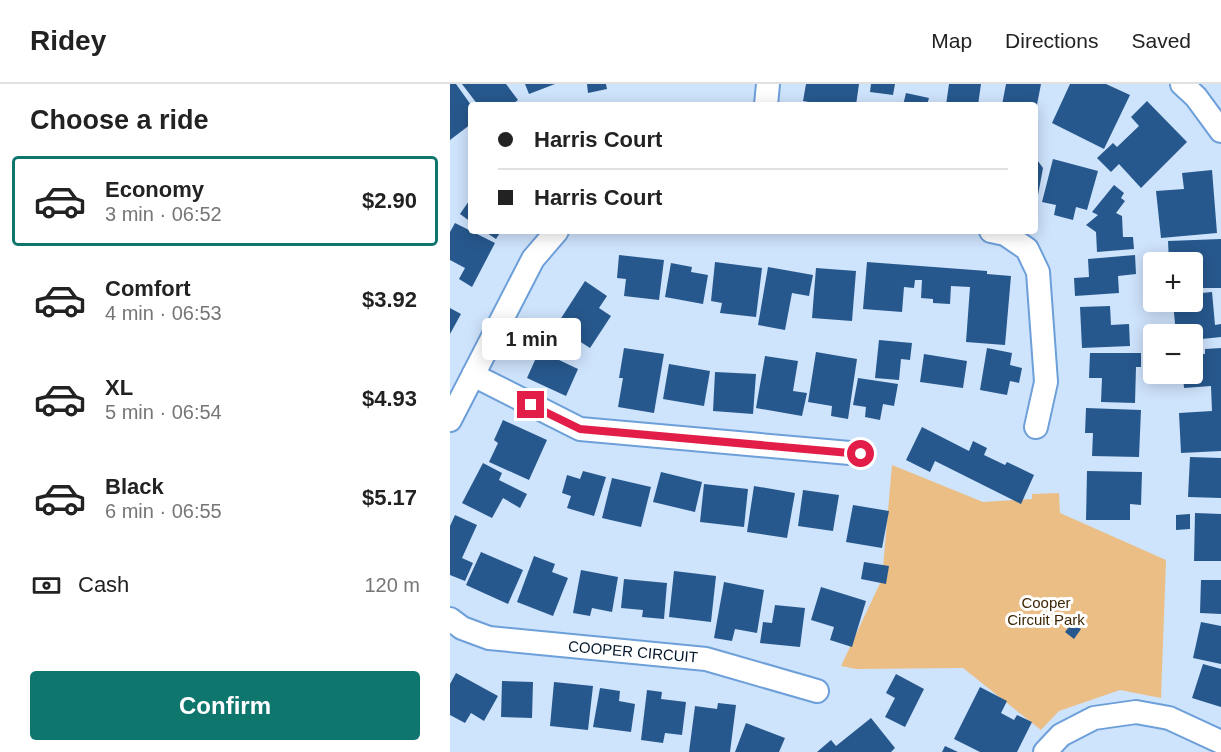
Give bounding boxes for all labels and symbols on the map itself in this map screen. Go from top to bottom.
callout: 1 min [482,318,580,360]
route end [517,391,544,418]
route start [847,440,874,467]
park label: Cooper Circuit Park [1007,594,1085,628]
street label: COOPER CIRCUIT [568,637,699,666]

